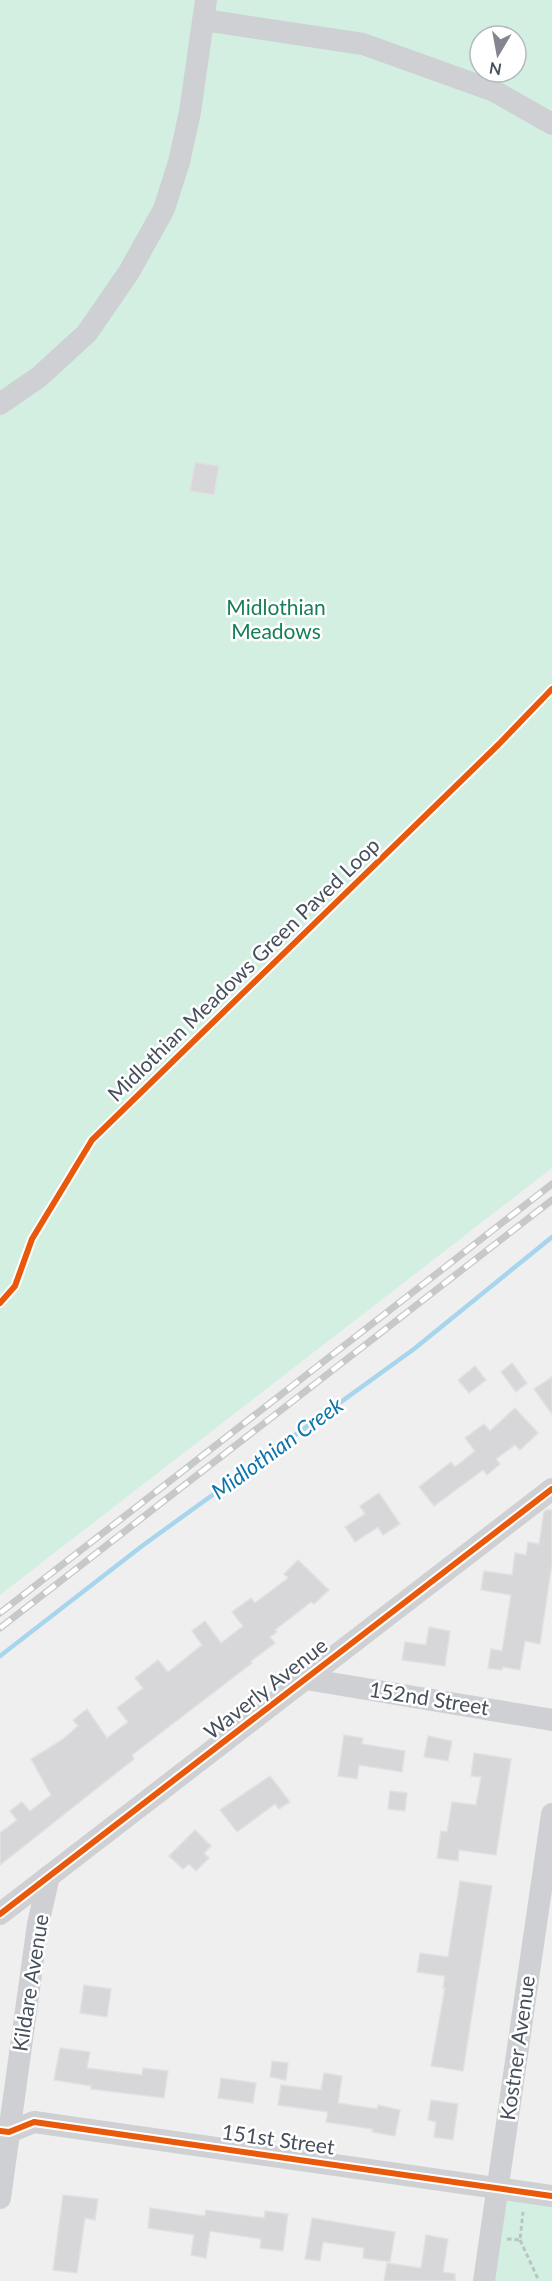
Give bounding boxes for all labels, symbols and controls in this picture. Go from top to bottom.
north arrow [468,24,528,84]
text: N [488,59,503,80]
park label: Midlothian Meadows [226,594,326,643]
street label: Midlothian Meadows Green Paved Loop [102,832,384,1106]
water label: Midlothian Creek [205,1390,348,1504]
street label: Waverly Avenue [198,1632,332,1744]
street label: 152nd Street [368,1676,491,1719]
street label: Kildare Avenue [6,1912,53,2053]
street label: Kostner Avenue [494,1974,539,2122]
street label: 151st Street [220,2118,337,2159]

